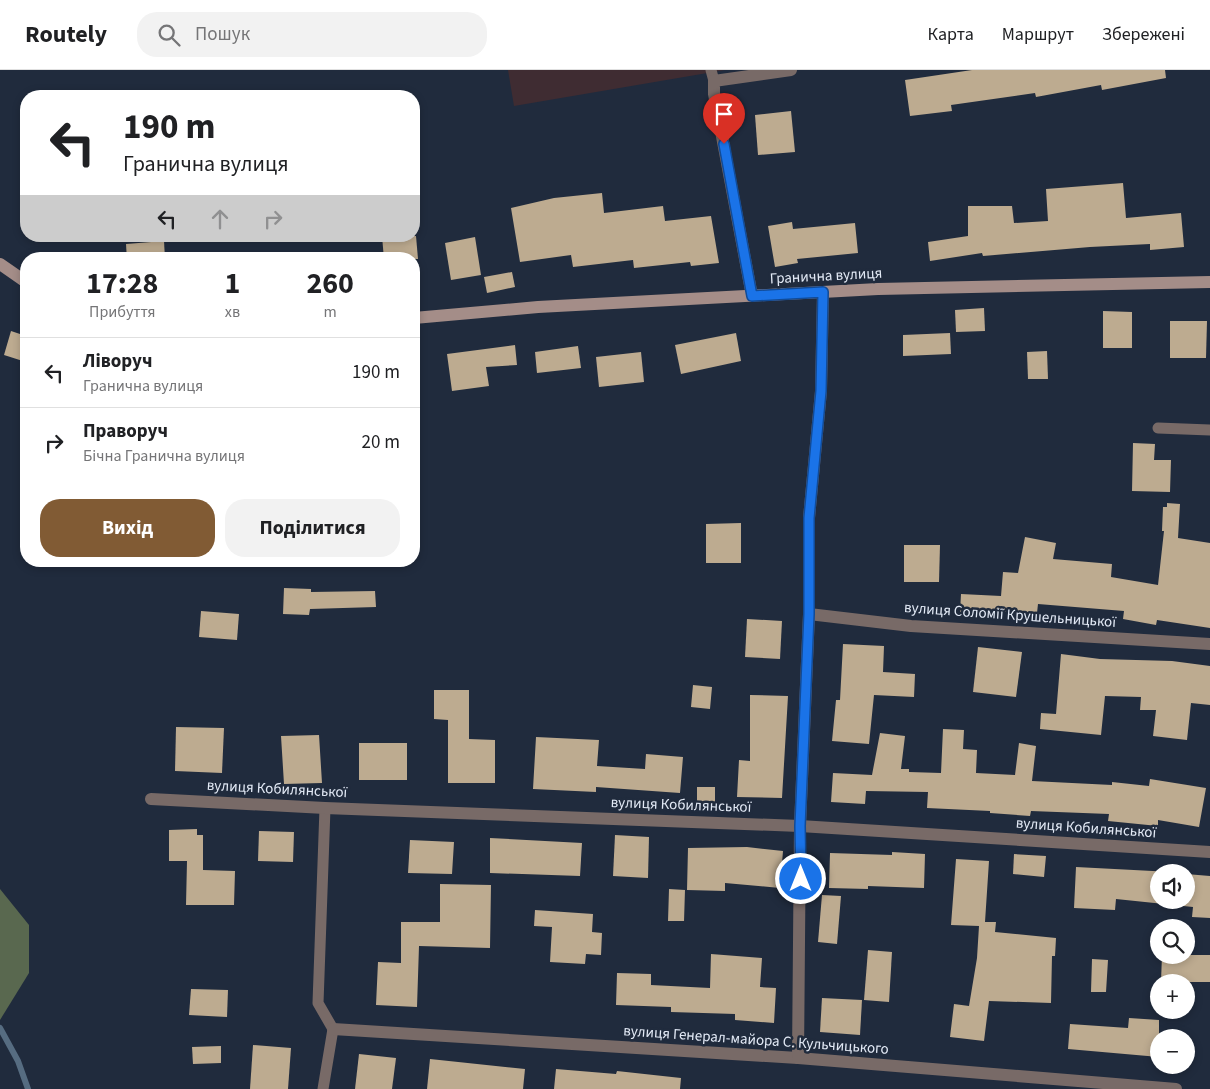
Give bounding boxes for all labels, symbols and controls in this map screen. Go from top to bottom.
search box [137,12,487,57]
text: Routely [25,17,107,52]
icon: search [155,21,183,49]
text: Пошук [195,21,250,48]
text: Карта [928,22,974,47]
text: Маршрут [1002,22,1074,47]
text: Збережені [1102,22,1185,47]
pin [703,93,745,144]
icon: arrive [710,100,738,128]
text: 190 m [123,102,215,152]
icon: left [40,110,105,175]
text: Гранична вулиця [123,148,289,180]
icon: left [153,205,181,233]
icon: ahead [206,205,234,233]
icon: right [259,205,287,233]
text: 17:28 [86,262,158,305]
text: 1 [225,262,240,305]
text: 260 [306,262,354,305]
street label: Гранична вулиця [769,263,883,289]
text: Прибуття [89,301,155,323]
text: хв [225,301,240,323]
text: m [324,301,337,323]
text: Ліворуч [83,348,152,375]
icon: left [40,359,68,387]
text: 190 m [352,359,400,386]
text: Гранична вулиця [83,375,203,397]
text: Праворуч [83,418,168,445]
icon: right [40,429,68,457]
text: 20 m [362,429,400,456]
text: Бічна Гранична вулиця [83,445,245,467]
button: Вихід [40,499,215,557]
button: Поділитися [225,499,400,557]
street label: вулиця Соломії Крушельницької [903,597,1118,633]
street label: вулиця Кобилянської [206,775,349,803]
street label: вулиця Кобилянської [610,792,753,818]
street label: вулиця Кобилянської [1015,813,1158,843]
position arrow [774,852,826,904]
map controls [1150,864,1195,1074]
button: sound [1150,864,1195,909]
button: search [1150,919,1195,964]
button: + [1150,974,1195,1019]
street label: вулиця Генерал-майора С. Кульчицького [623,1020,889,1060]
button: − [1150,1029,1195,1074]

